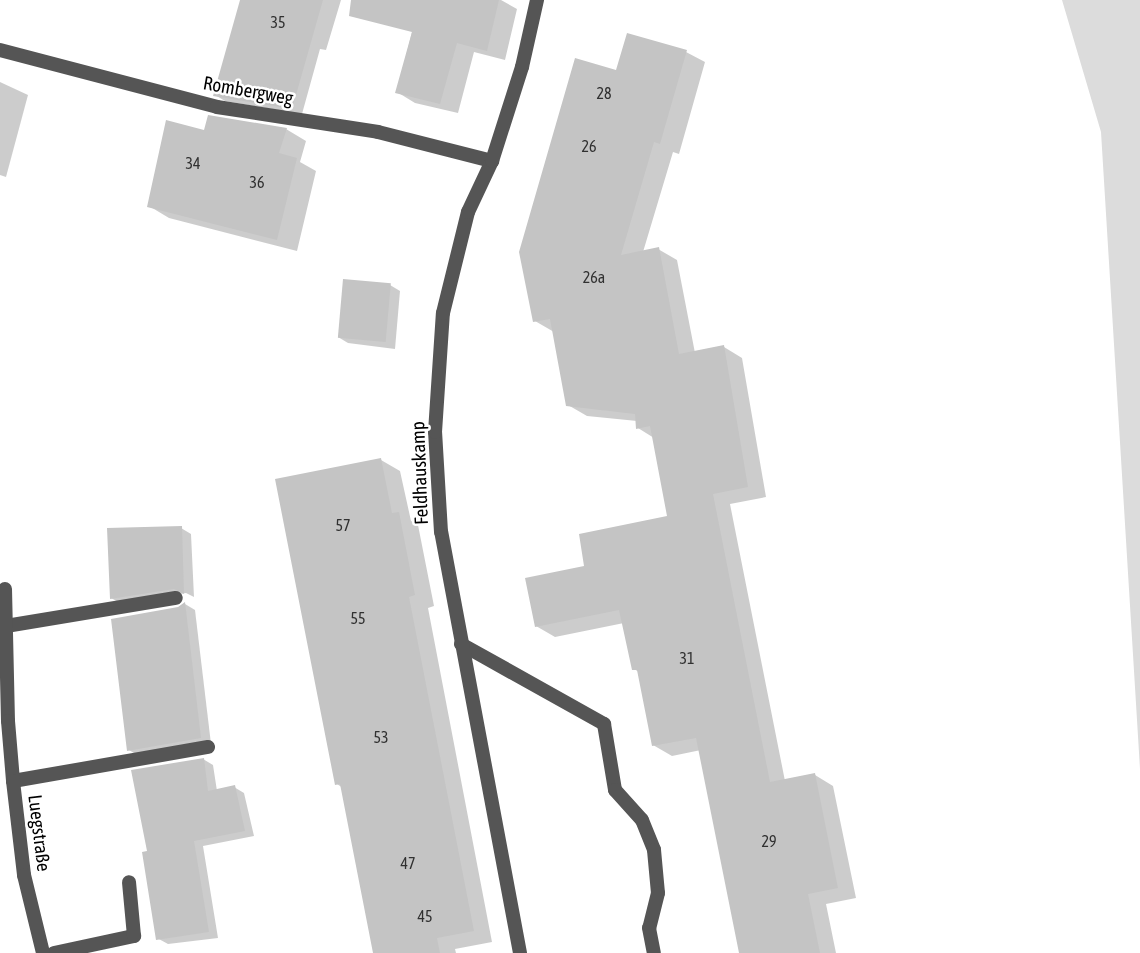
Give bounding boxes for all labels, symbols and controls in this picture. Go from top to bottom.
house number: 35 [270,12,286,32]
street label: Rombergweg [201,72,295,110]
house number: 28 [596,83,612,103]
house number: 26 [581,136,597,156]
house number: 34 [185,153,201,173]
house number: 36 [249,172,265,192]
house number: 26a [583,267,605,287]
street label: Feldhauskamp [407,421,433,525]
house number: 57 [335,515,351,535]
house number: 55 [350,608,366,628]
house number: 31 [679,648,695,668]
house number: 53 [373,727,389,747]
street label: Luegstraße [23,793,55,873]
house number: 29 [761,831,777,851]
house number: 47 [400,853,416,873]
house number: 45 [417,906,433,926]

